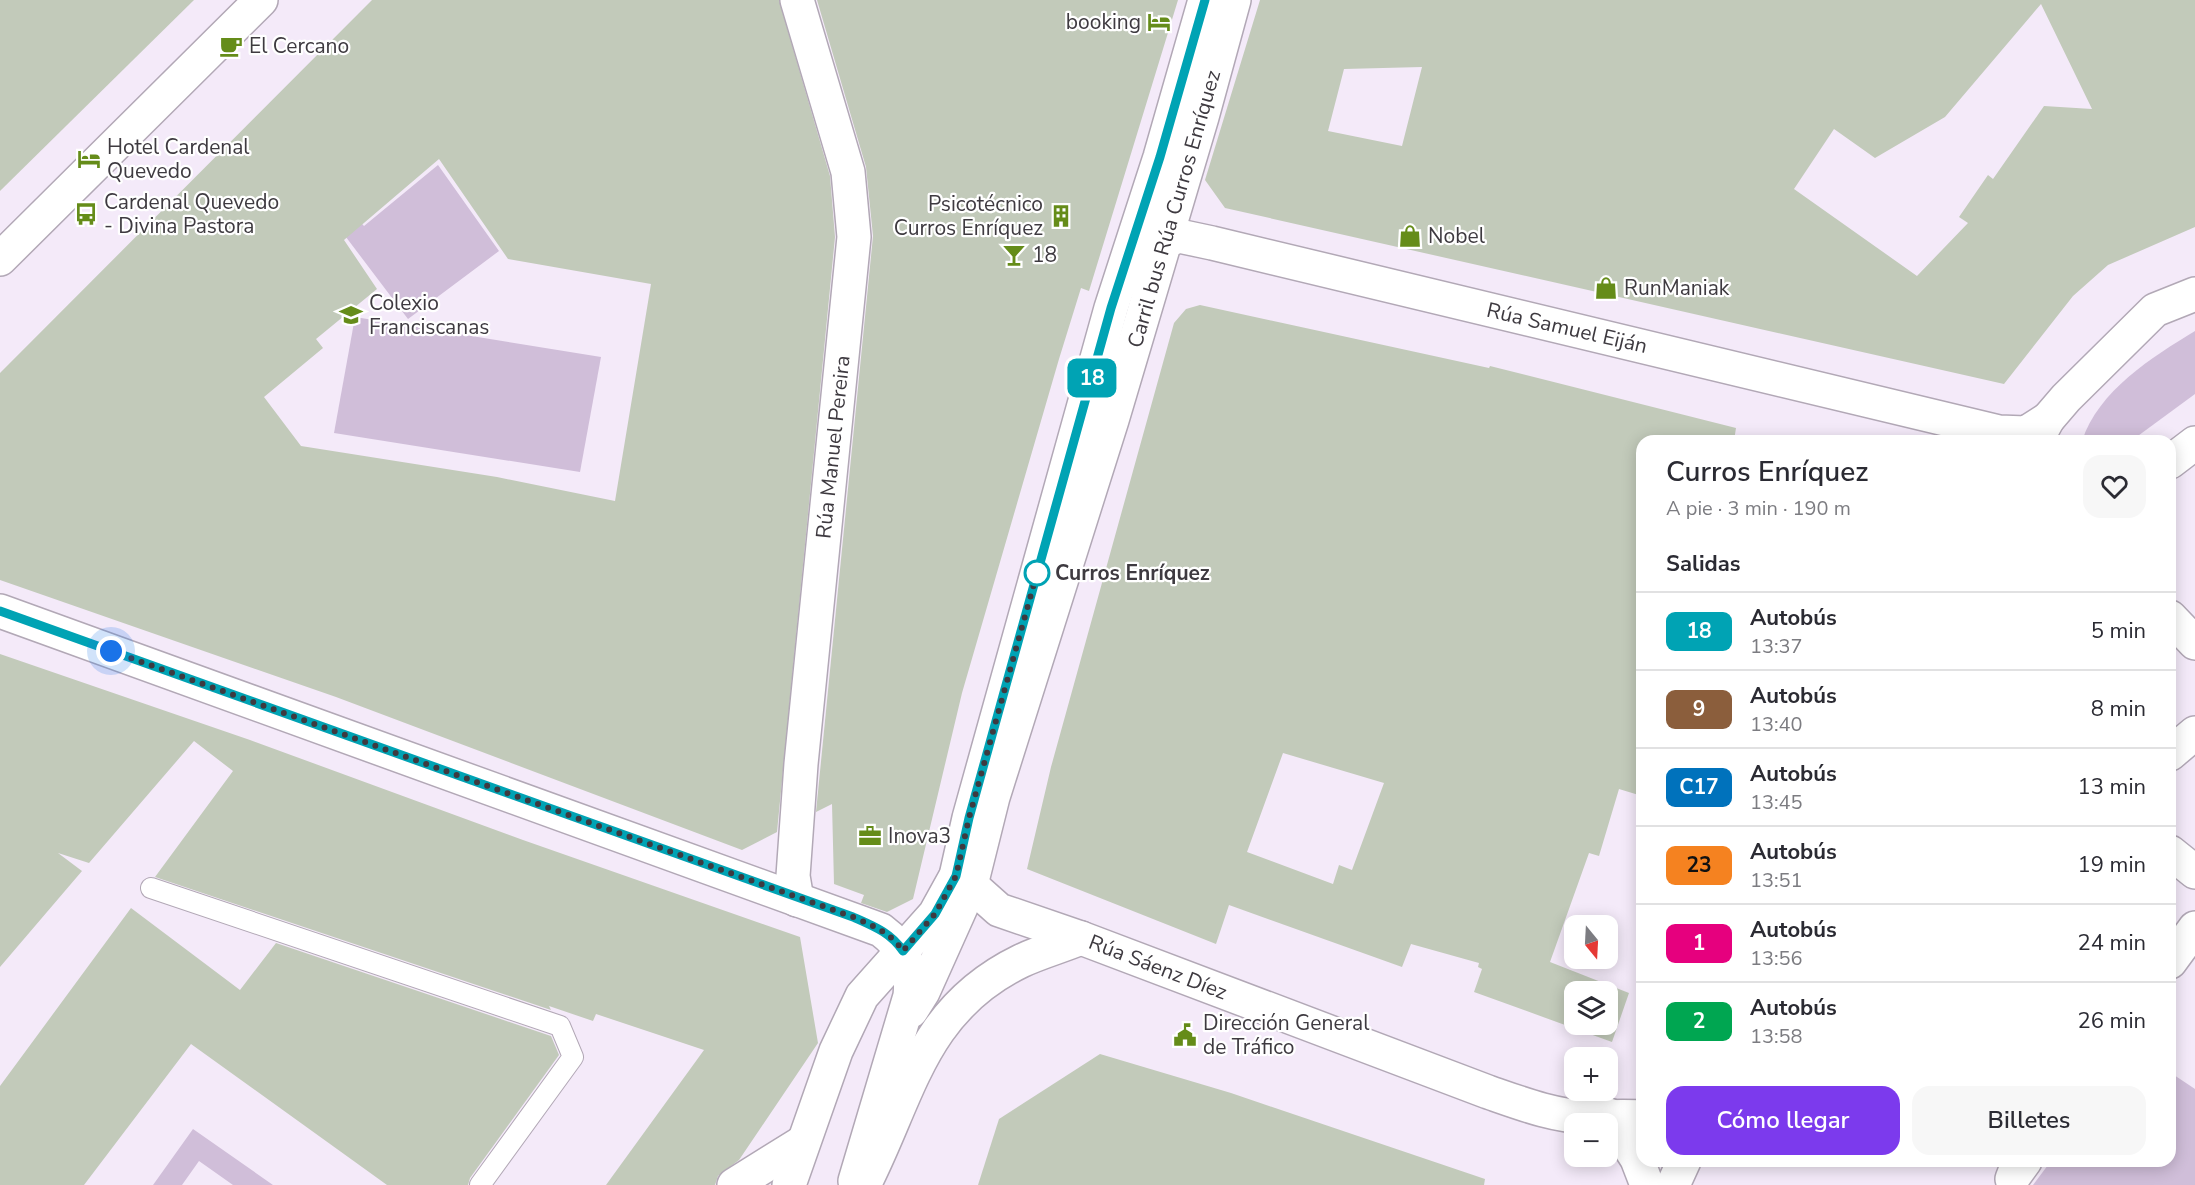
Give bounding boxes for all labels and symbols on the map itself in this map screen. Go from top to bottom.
place label: booking [1066,8,1141,36]
hotel icon: booking [1146,9,1172,35]
place label: El Cercano [249,32,349,60]
cafe icon: El Cercano [218,33,244,59]
street label: Carril bus Rúa Curros Enríquez [1121,67,1227,351]
place label: Hotel Cardenal Quevedo [107,133,250,185]
hotel icon: Hotel Cardenal Quevedo [76,146,102,172]
place label: Cardenal Quevedo - Divina Pastora [104,188,279,240]
place label: Psicotécnico Curros Enríquez [894,190,1043,242]
bus stop icon: Cardenal Quevedo - Divina Pastora [73,201,99,227]
building icon: Psicotécnico Curros Enríquez [1048,203,1074,229]
place label: Nobel [1428,222,1486,250]
shop icon: Nobel [1397,223,1423,249]
place label: 18 [1032,241,1057,269]
bar icon: 18 [1001,242,1027,268]
place label: RunManiak [1624,274,1730,302]
shop icon: RunManiak [1593,275,1619,301]
place label: Colexio Franciscanas [369,289,489,341]
street label: Rúa Samuel Eiján [1484,296,1650,360]
school or university icon: Colexio Franciscanas [338,302,364,328]
street label: Rúa Manuel Pereira [809,354,857,540]
line badge: 18 [1065,358,1119,398]
place label: Curros Enríquez [1055,559,1210,587]
marker: Curros Enríquez [1024,560,1050,586]
your location [96,636,126,666]
place label: Inova3 [888,822,951,850]
office icon: Inova3 [857,823,883,849]
north arrow [1564,915,1618,969]
street label: Rúa Sáenz Díez [1085,928,1231,1006]
place label: Dirección General de Tráfico [1203,1009,1370,1061]
public building icon: Dirección General de Tráfico [1172,1022,1198,1048]

